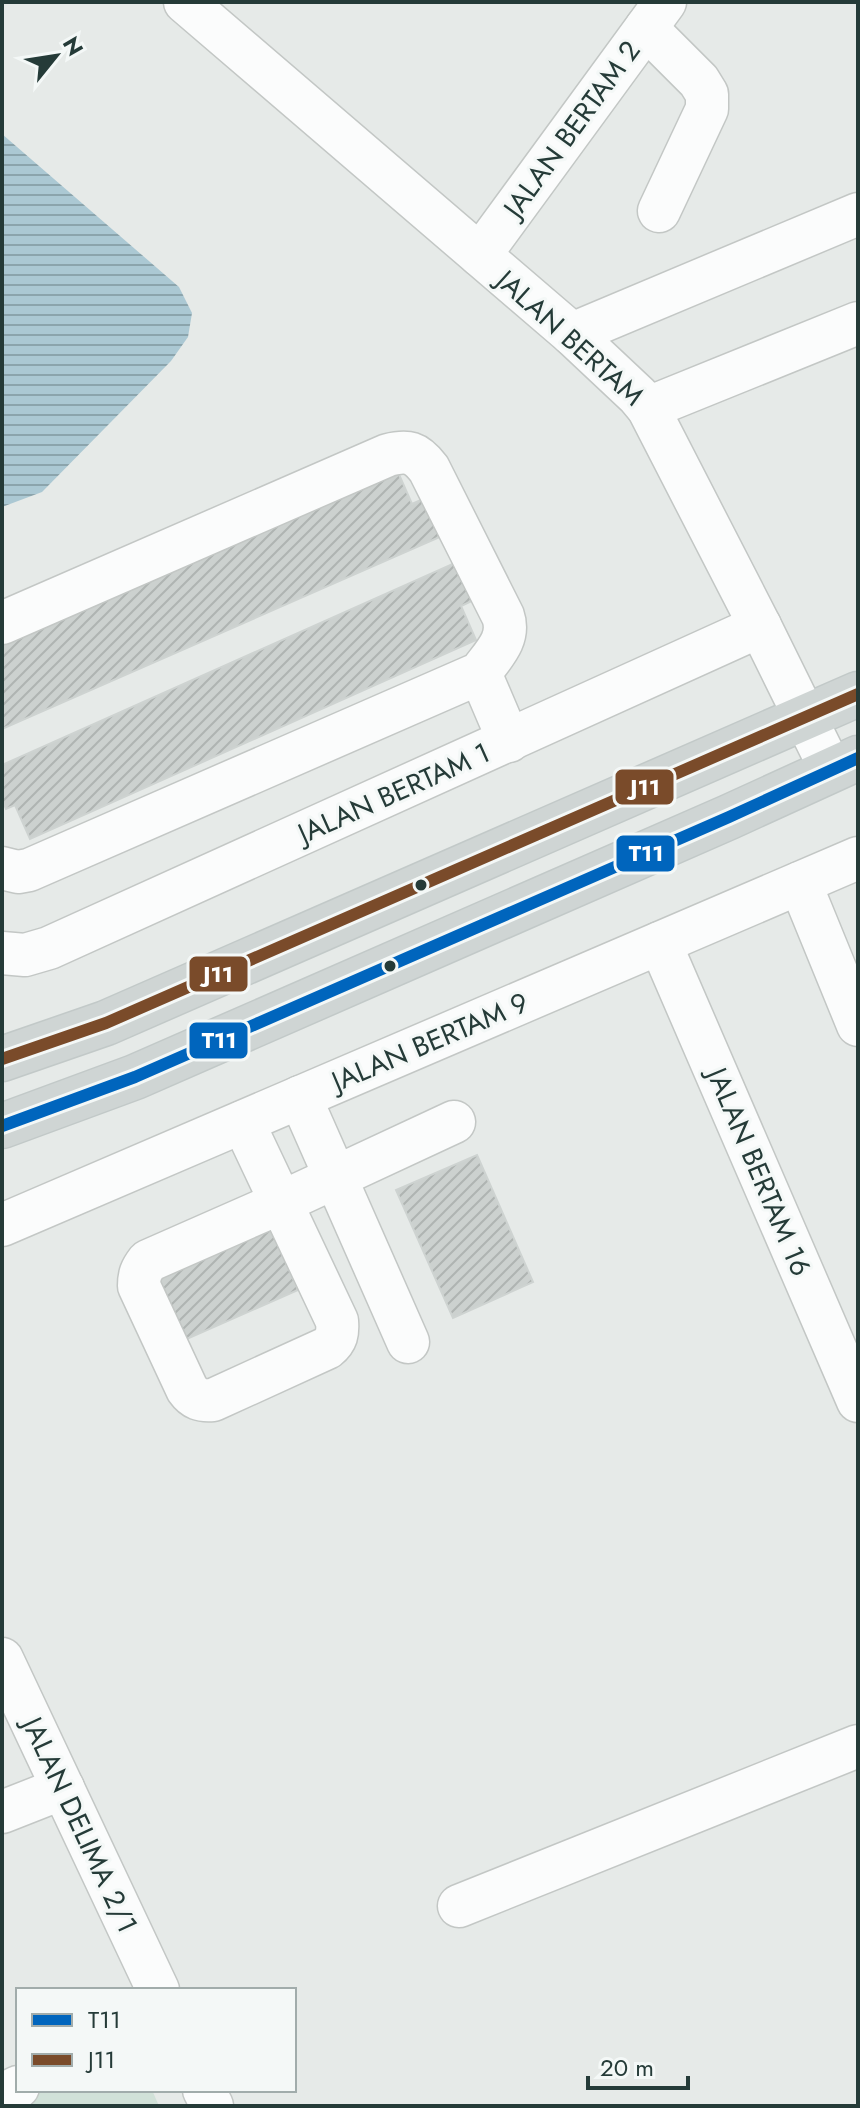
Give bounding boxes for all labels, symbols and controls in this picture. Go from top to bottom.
north arrow [16,16,96,96]
text: N [55,30,92,62]
street label: JALAN BERTAM 2 [491,32,650,229]
street label: JALAN BERTAM [484,258,653,415]
street label: JALAN BERTAM 1 [288,732,497,855]
line badge: J11 [614,768,675,806]
text: J11 [626,771,660,803]
line badge: T11 [615,834,676,873]
text: T11 [629,837,663,869]
unlabelled marker [413,877,429,893]
line badge: J11 [188,955,249,993]
text: J11 [199,958,233,990]
unlabelled marker [382,958,398,974]
street label: JALAN BERTAM 9 [322,982,535,1103]
line badge: T11 [188,1021,249,1060]
text: T11 [202,1024,236,1056]
street label: JALAN BERTAM 16 [695,1058,821,1282]
street label: JALAN DELIMA 2/1 [10,1707,148,1940]
legend [16,1988,296,2092]
text: T11 [88,2002,121,2037]
scale bar [588,2040,688,2090]
text: J11 [85,2042,115,2077]
text: 20 m [600,2050,654,2085]

